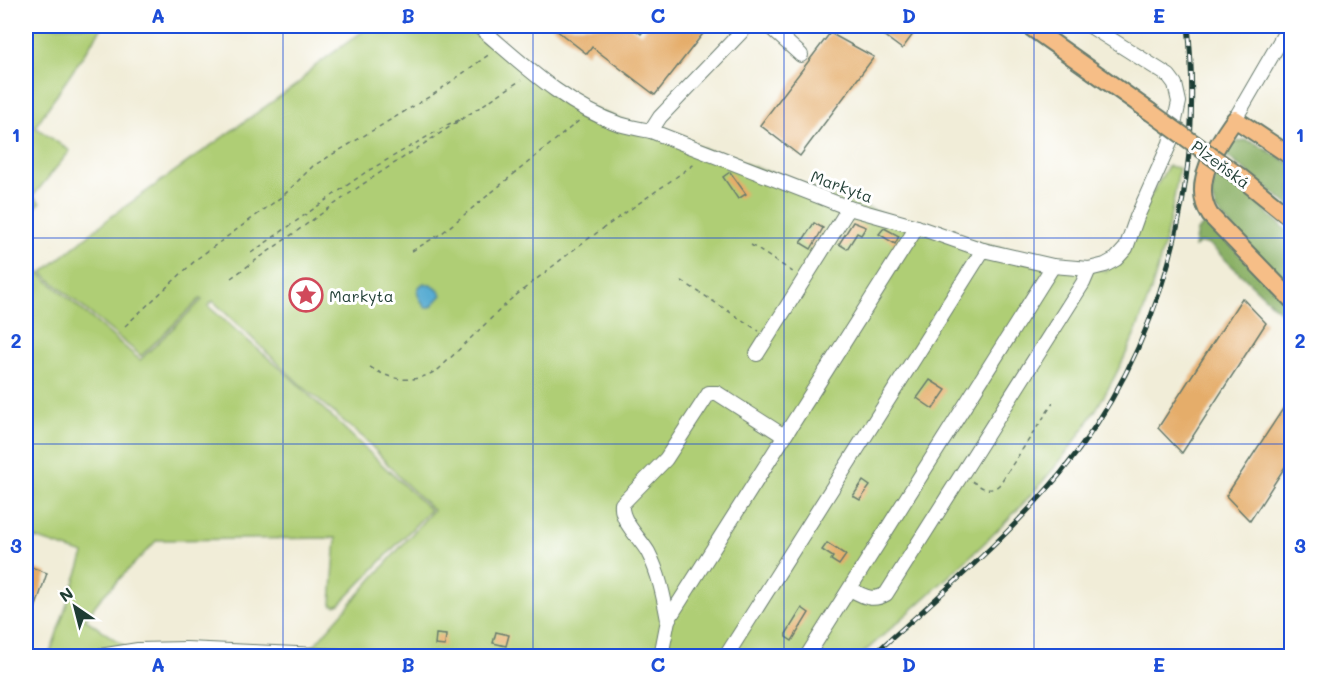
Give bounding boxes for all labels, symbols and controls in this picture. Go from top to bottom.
text: A [151,2,165,28]
text: B [401,2,415,28]
text: C [651,2,666,28]
text: D [902,2,916,28]
text: E [1153,2,1165,28]
text: 1 [12,121,20,147]
text: 1 [1296,121,1304,147]
street label: Plzeňská [1188,135,1254,193]
street label: Markyta [808,165,876,207]
place icon: Markyta [288,277,324,313]
place label: Markyta [329,285,394,306]
text: 2 [10,327,22,353]
text: 2 [1294,327,1306,353]
text: 3 [10,532,22,558]
text: 3 [1294,532,1306,558]
north arrow [45,577,105,637]
text: N [55,582,77,606]
text: A [151,651,165,677]
text: B [401,651,415,677]
text: C [651,651,666,677]
text: D [902,651,916,677]
text: E [1153,651,1165,677]

